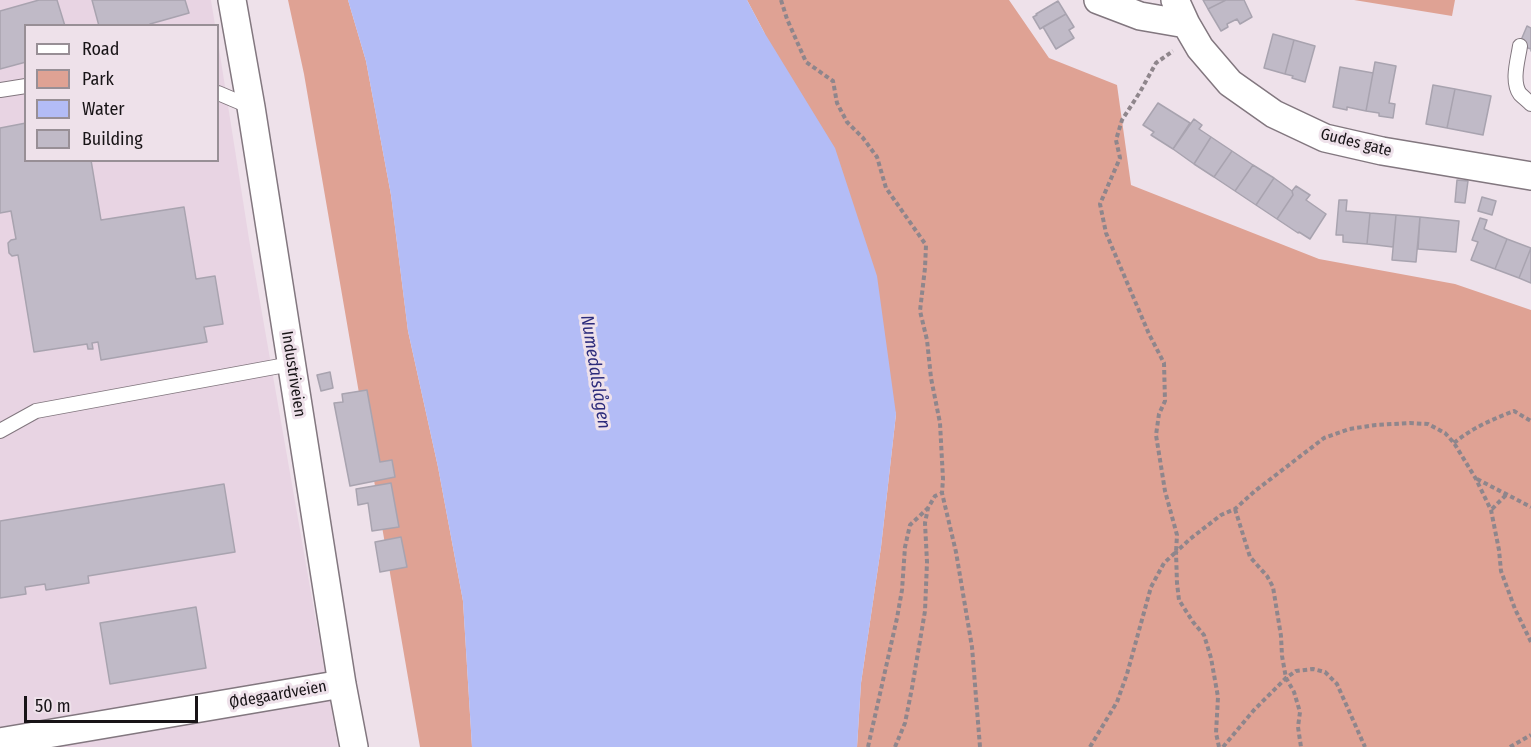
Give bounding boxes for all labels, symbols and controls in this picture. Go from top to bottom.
legend [24,24,219,162]
text: Road [82,38,119,60]
text: Park [82,68,114,90]
text: Water [82,98,125,120]
street label: Gudes gate [1318,125,1394,161]
text: Building [82,128,143,150]
water label: Numedalslågen [575,314,615,430]
street label: Industriveien [277,330,309,418]
street label: Ødegaardveien [228,677,328,713]
scale bar [27,684,201,722]
text: 50 m [35,695,71,717]

